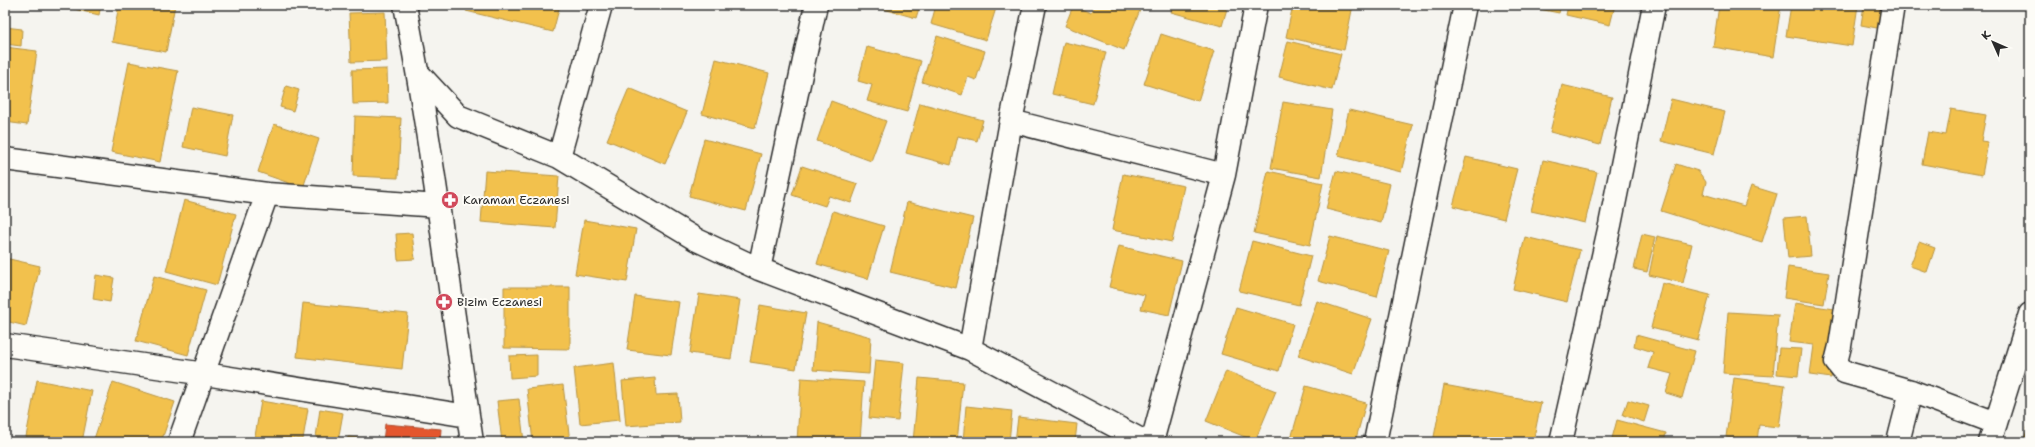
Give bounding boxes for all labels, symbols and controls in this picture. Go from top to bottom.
north arrow [1973,22,2013,62]
text: K [1978,27,1995,43]
pharmacy icon: Karaman Eczanesi [440,190,460,210]
place label: Karaman Eczanesi [463,192,570,208]
pharmacy icon: Bizim Eczanesi [434,292,454,312]
place label: Bizim Eczanesi [457,294,542,310]

